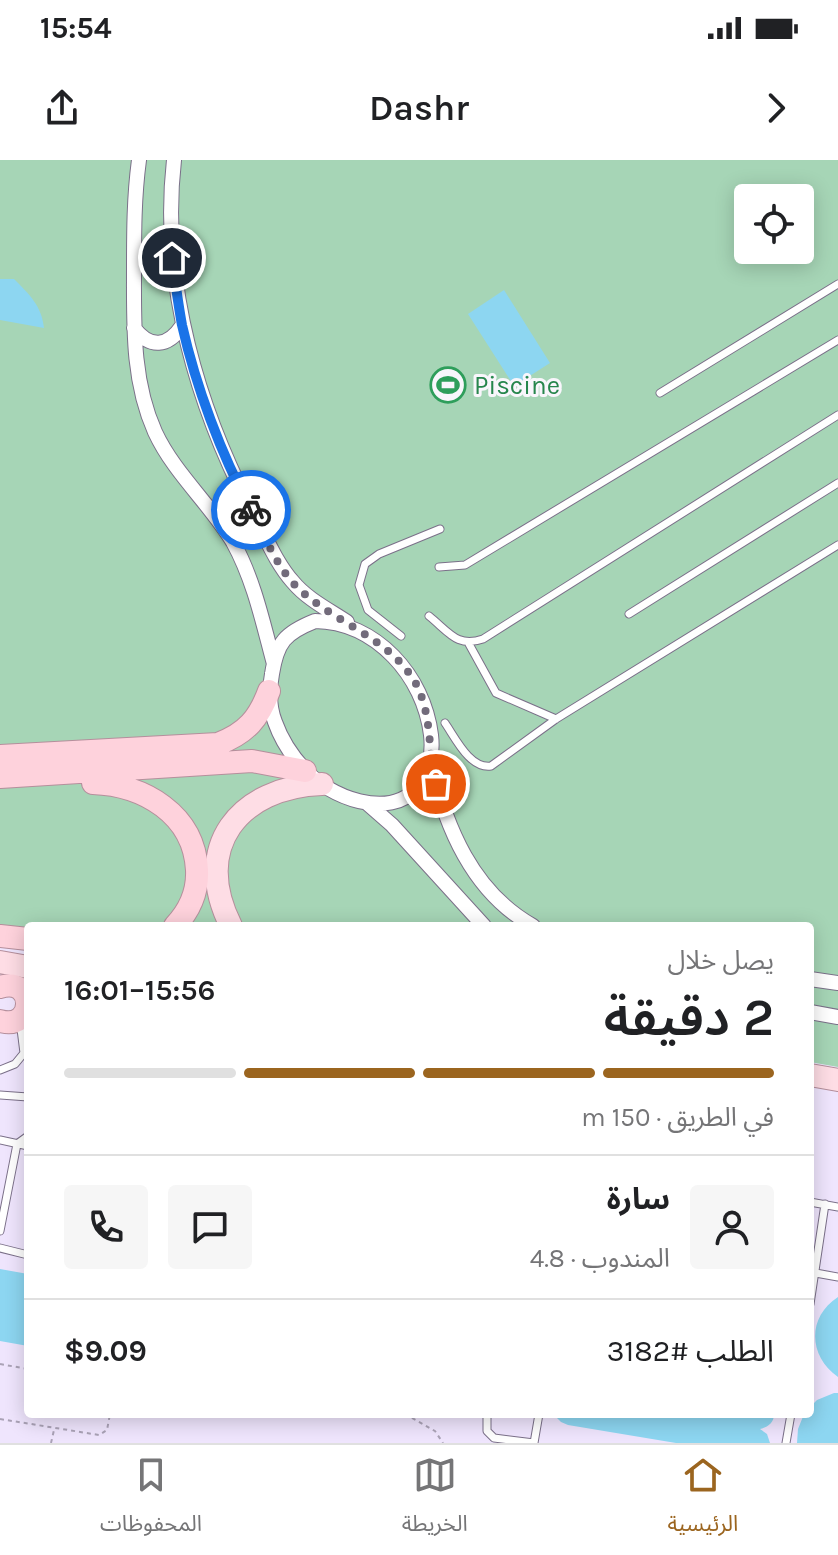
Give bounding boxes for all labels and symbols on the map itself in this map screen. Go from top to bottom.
pin [138,224,206,292]
sports icon: Piscine [429,366,467,404]
place label: Piscine [474,370,560,401]
courier [211,470,291,550]
pin [402,750,470,818]

